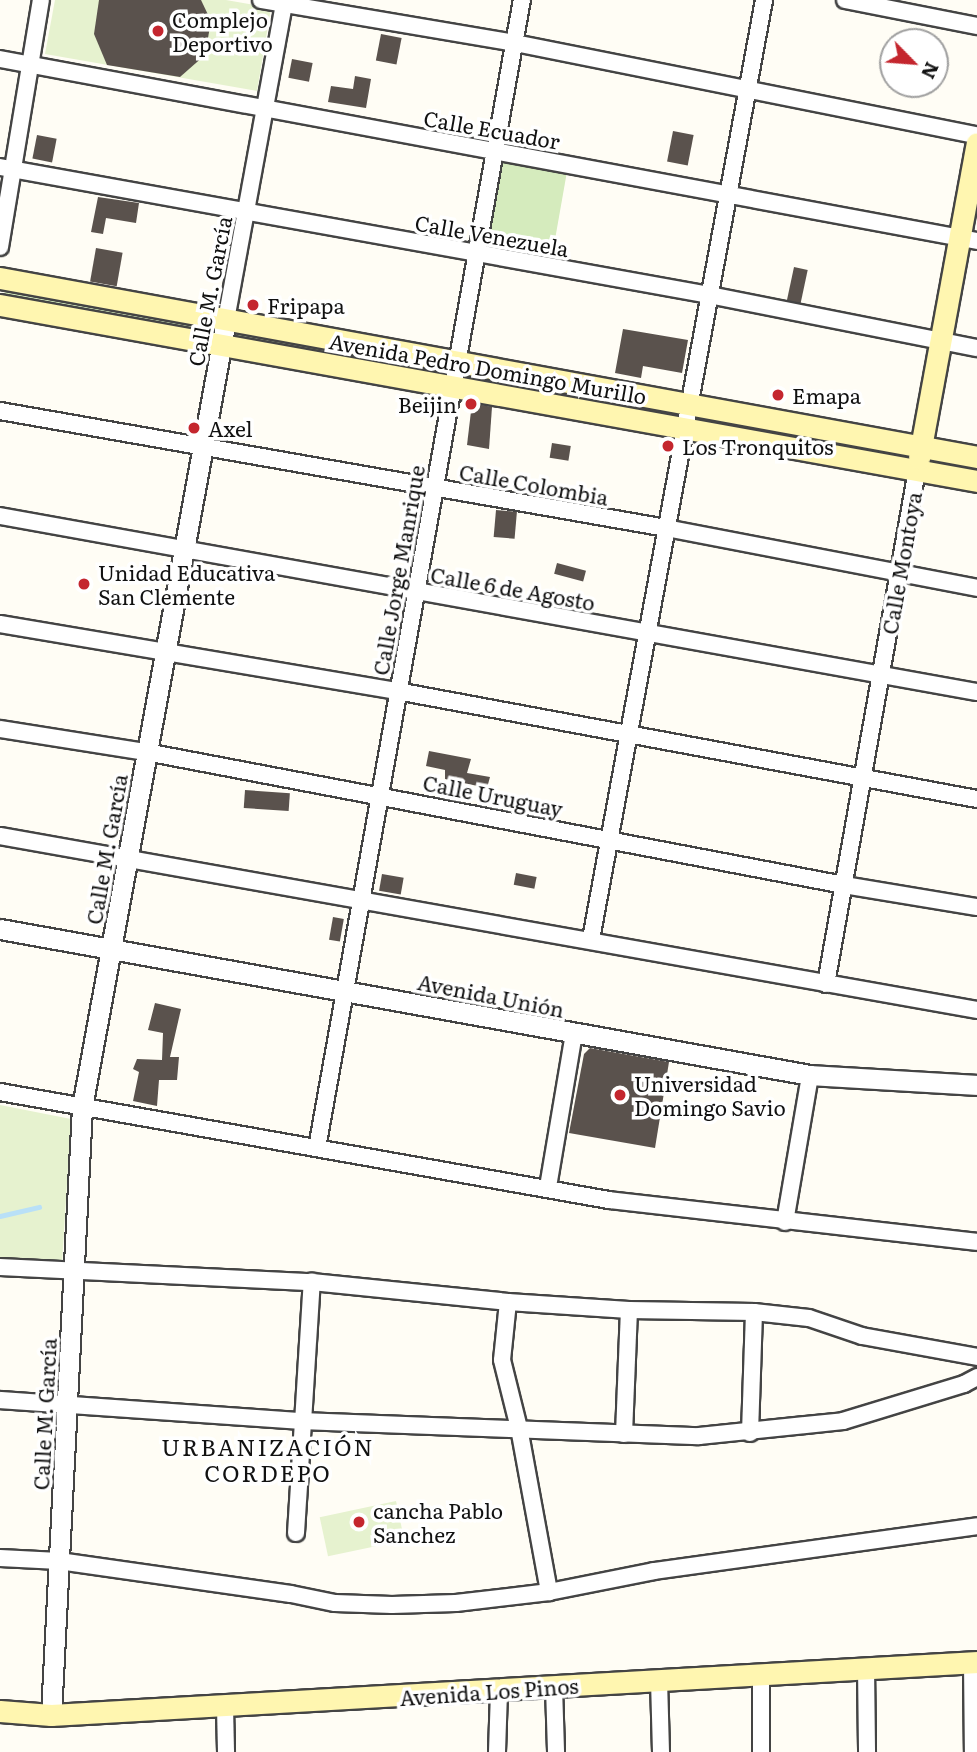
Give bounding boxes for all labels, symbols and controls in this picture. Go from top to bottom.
place label: Complejo Deportivo [172,6,273,56]
marker: Complejo Deportivo [150,23,166,39]
north arrow [879,28,949,98]
text: N [915,58,947,84]
street label: Calle Ecuador [422,105,562,153]
street label: Calle Venezuela [413,209,571,261]
street label: Calle M. García [182,214,236,368]
place label: Fripapa [267,292,345,318]
marker: Fripapa [245,297,261,313]
street label: Avenida Pedro Domingo Murillo [327,328,649,408]
place label: Emapa [792,382,861,408]
marker: Emapa [770,387,786,403]
place label: Beijin [398,391,457,417]
marker: Beijin [463,396,479,412]
place label: Axel [208,415,253,441]
marker: Axel [186,420,202,436]
place label: Los Tronquitos [682,433,834,459]
marker: Los Tronquitos [660,438,676,454]
street label: Calle Colombia [457,458,611,510]
street label: Calle Jorge Manrique [367,463,429,677]
street label: Calle Montoya [876,490,926,636]
place label: Unidad Educativa San Clemente [98,559,275,609]
street label: Calle 6 de Agosto [429,561,597,615]
marker: Unidad Educativa San Clemente [76,576,92,592]
street label: Calle Uruguay [421,769,565,821]
street label: Calle M. García [80,772,132,926]
street label: Avenida Unión [416,968,566,1022]
place label: Universidad Domingo Savio [634,1070,786,1120]
marker: Universidad Domingo Savio [612,1087,628,1103]
street label: Calle M. García [27,1337,61,1491]
district label: URBANIZACIÓN CORDEPO [163,1432,373,1486]
place label: cancha Pablo Sanchez [373,1497,503,1547]
marker: cancha Pablo Sanchez [351,1514,367,1530]
street label: Avenida Los Pinos [399,1672,579,1710]

